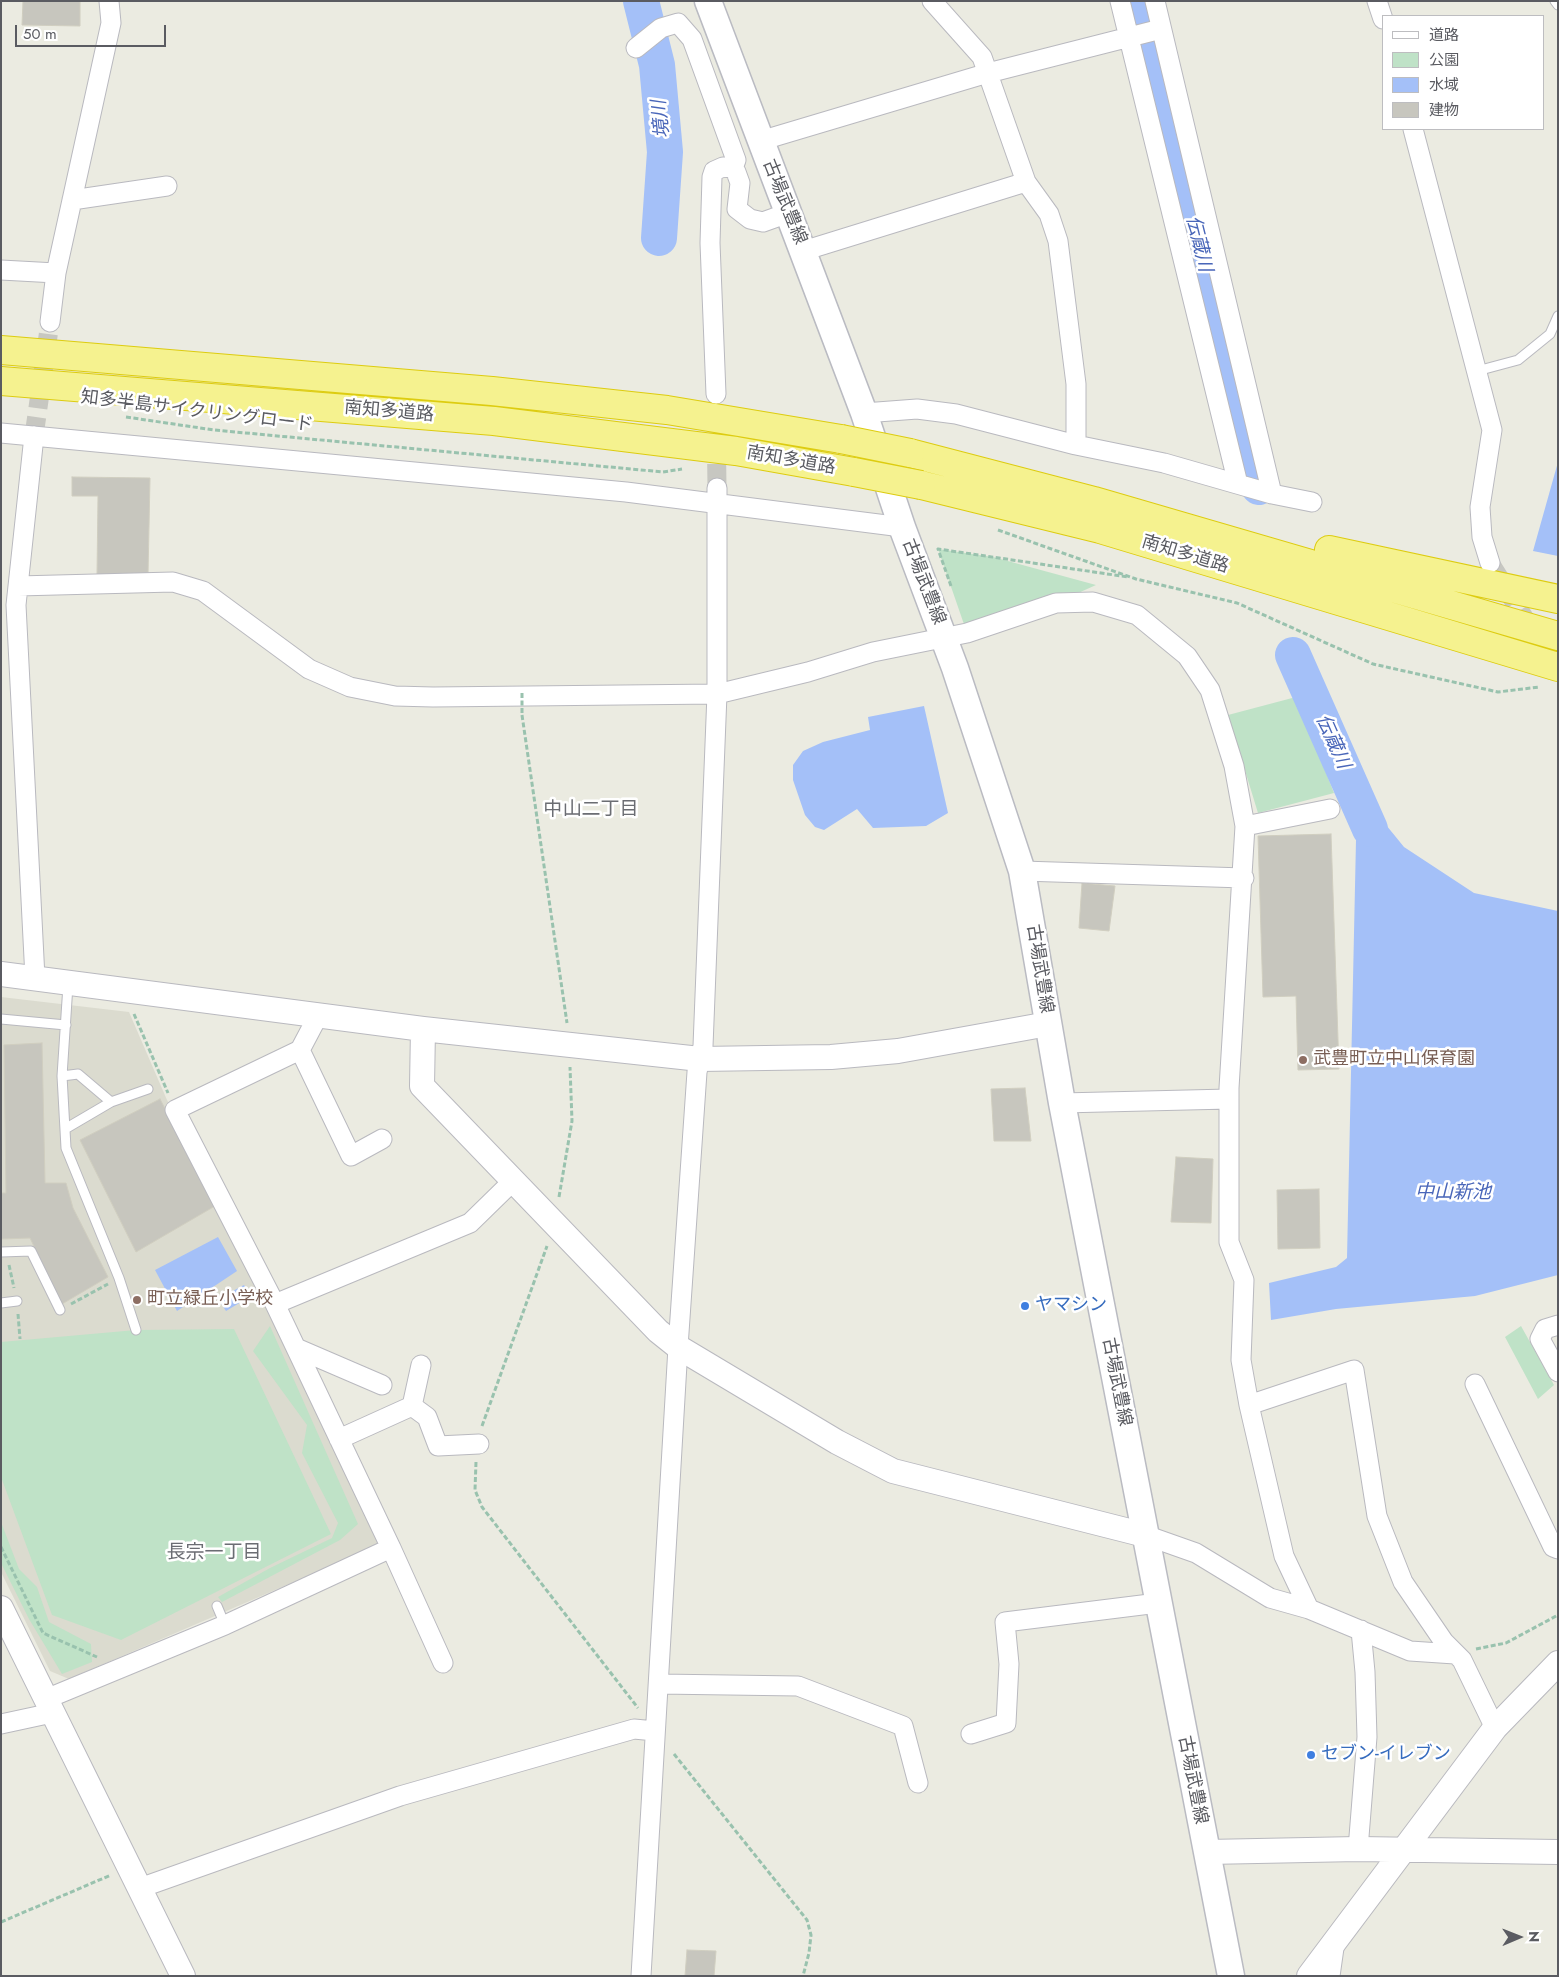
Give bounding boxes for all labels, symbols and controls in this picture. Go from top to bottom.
scale bar [18,15,169,47]
legend [1382,15,1544,130]
text: 50 m [23,23,57,45]
text: 道路 [1429,24,1459,46]
text: 公園 [1429,49,1459,71]
text: 水域 [1429,74,1459,96]
water label: 境川 [649,99,675,139]
text: 建物 [1429,99,1459,121]
street label: 古場武豊線 [757,156,811,248]
water label: 伝蔵川 [1180,214,1216,274]
street label: 知多半島サイクリングロード [80,387,314,437]
street label: 南知多道路 [343,397,435,427]
street label: 南知多道路 [745,443,837,479]
street label: 南知多道路 [1139,532,1231,578]
street label: 古場武豊線 [897,536,949,628]
water label: 伝蔵川 [1310,711,1354,773]
district label: 中山二丁目 [544,799,638,821]
street label: 古場武豊線 [1021,923,1057,1015]
place label: 武豊町立中山保育園 [1313,1049,1475,1071]
marker: 武豊町立中山保育園 [1297,1054,1309,1066]
water label: 中山新池 [1415,1182,1491,1204]
place label: 町立緑丘小学校 [147,1289,273,1311]
marker: 町立緑丘小学校 [131,1294,143,1306]
place label: ヤマシン [1035,1295,1107,1317]
marker: ヤマシン [1019,1300,1031,1312]
street label: 古場武豊線 [1097,1336,1135,1428]
district label: 長宗一丁目 [167,1542,261,1564]
street label: 古場武豊線 [1173,1734,1211,1826]
place label: セブン-イレブン [1321,1744,1451,1766]
marker: セブン-イレブン [1305,1749,1317,1761]
north arrow [1494,1912,1544,1962]
text: N [1524,1931,1544,1942]

